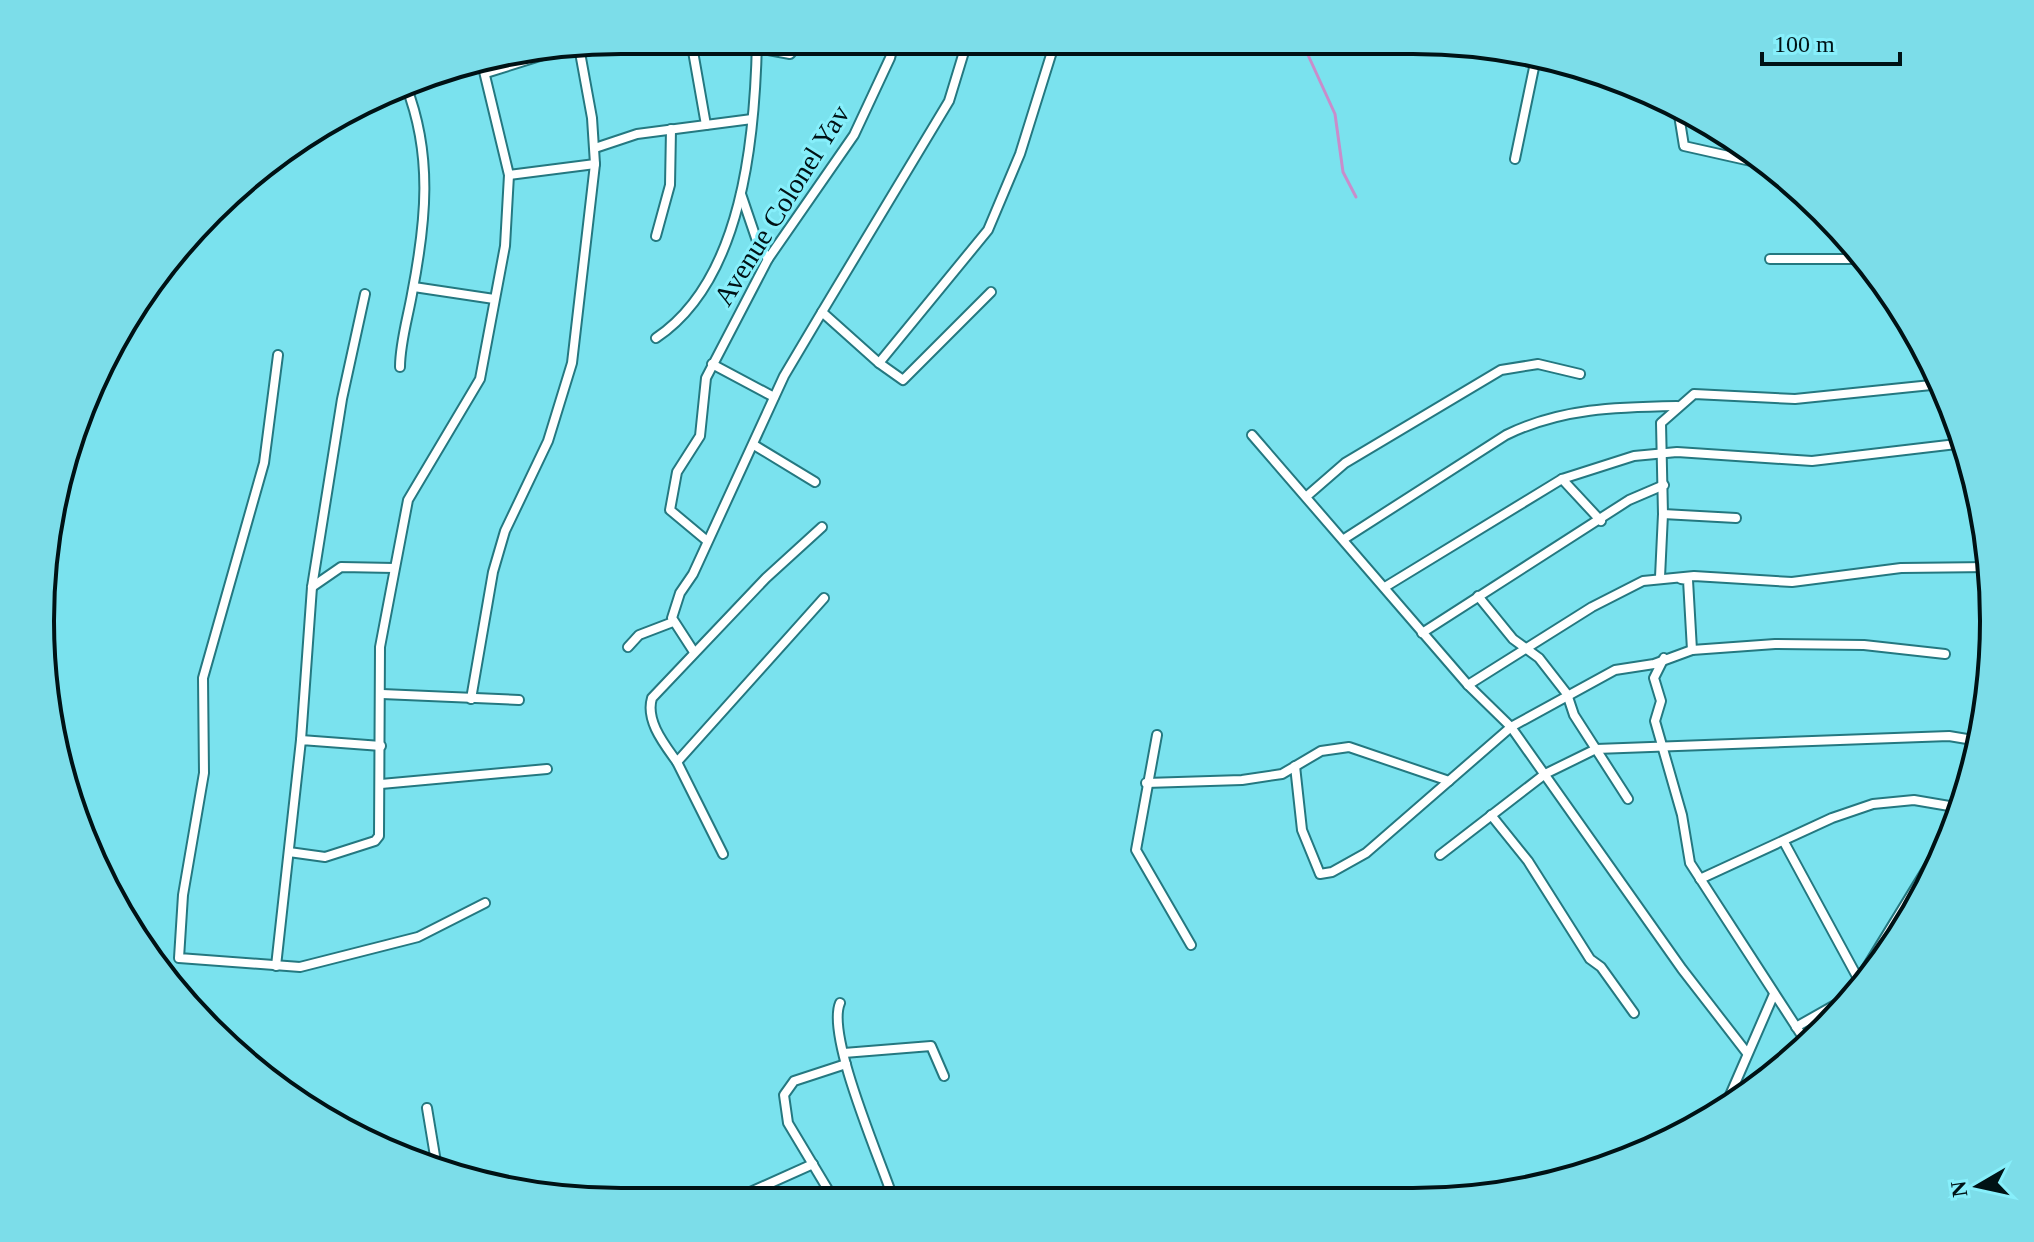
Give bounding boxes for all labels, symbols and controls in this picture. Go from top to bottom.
scale bar [1762,16,1900,66]
text: 100 m [1774,31,1835,57]
street label: Avenue Colonel Yav [707,99,856,311]
north arrow [1938,1146,2018,1226]
text: N [1945,1179,1972,1199]

